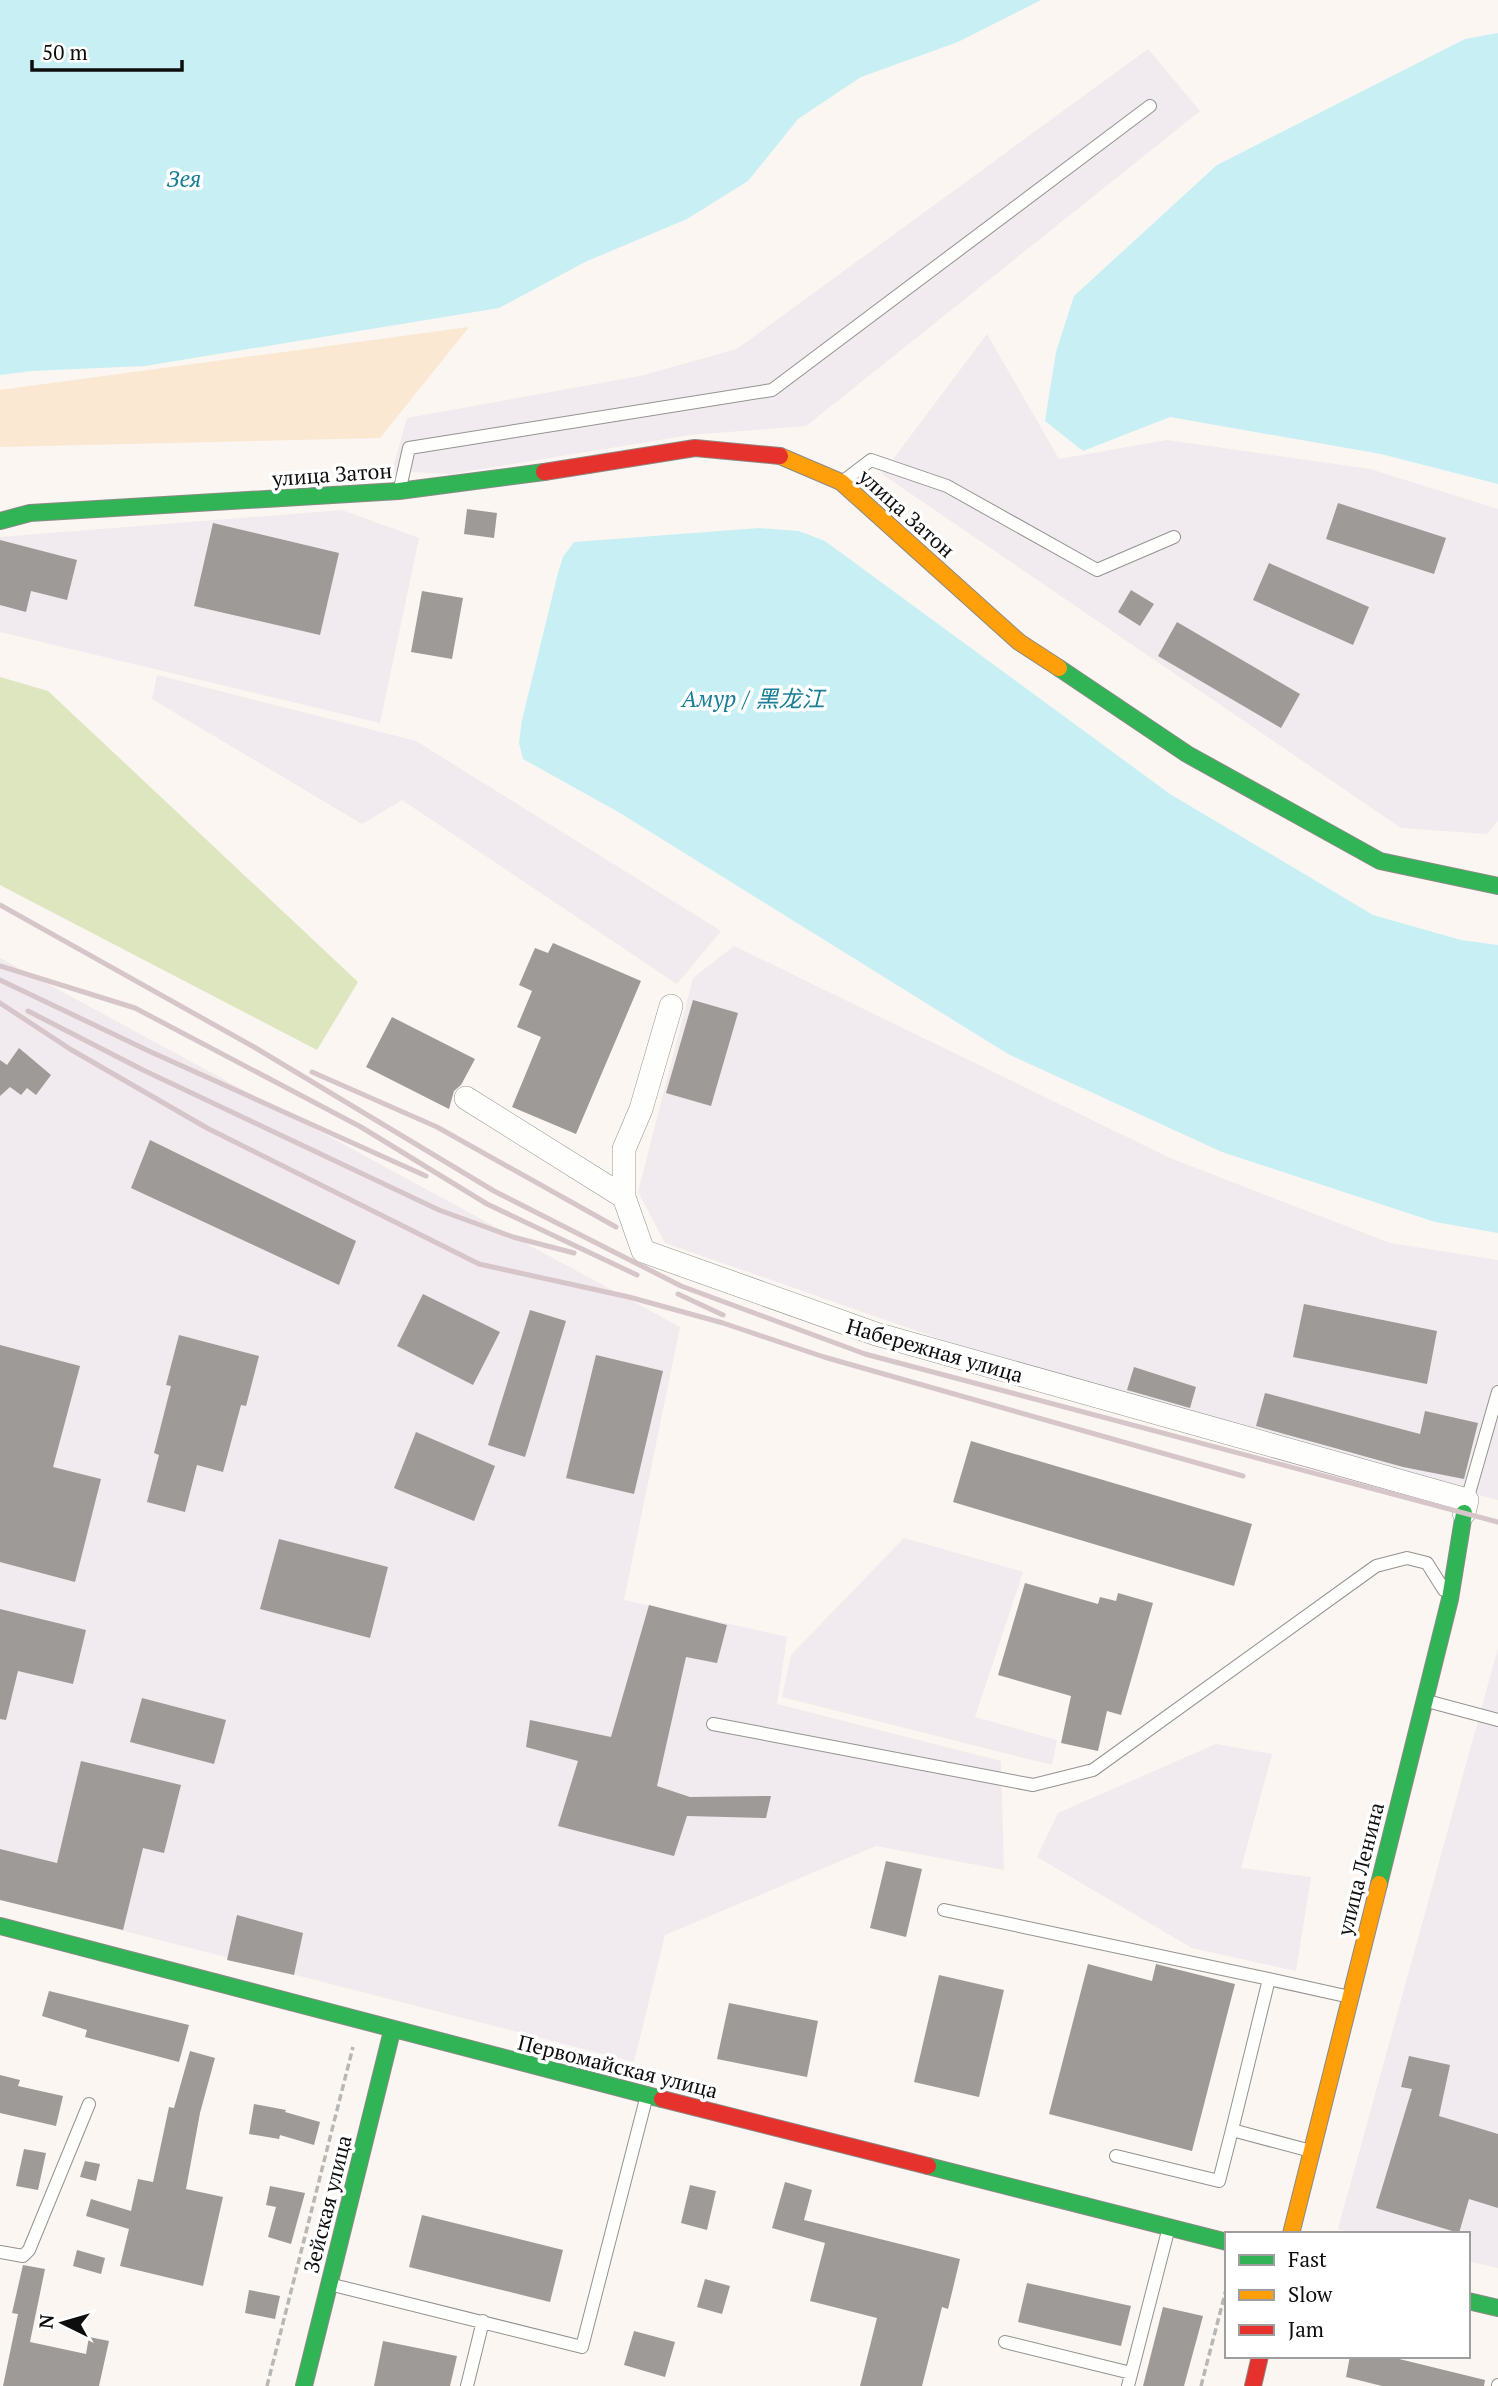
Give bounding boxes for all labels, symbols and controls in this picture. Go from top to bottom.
scale bar [32,28,182,72]
text: 50 m [42,38,88,66]
water label: Зея [167,163,201,194]
street label: улица Затон [270,456,393,492]
street label: улица Затон [852,462,961,564]
water label: Амур / 黑龙江 [680,683,827,714]
street label: Набережная улица [843,1311,1027,1389]
street label: улица Ленина [1330,1799,1390,1940]
street label: Первомайская улица [515,2028,721,2104]
street label: Зейская улица [296,2132,358,2276]
legend [1225,2232,1470,2358]
text: Fast [1288,2245,1327,2273]
text: Slow [1288,2280,1333,2308]
north arrow [28,2288,98,2358]
text: N [32,2313,59,2330]
text: Jam [1288,2315,1324,2343]

